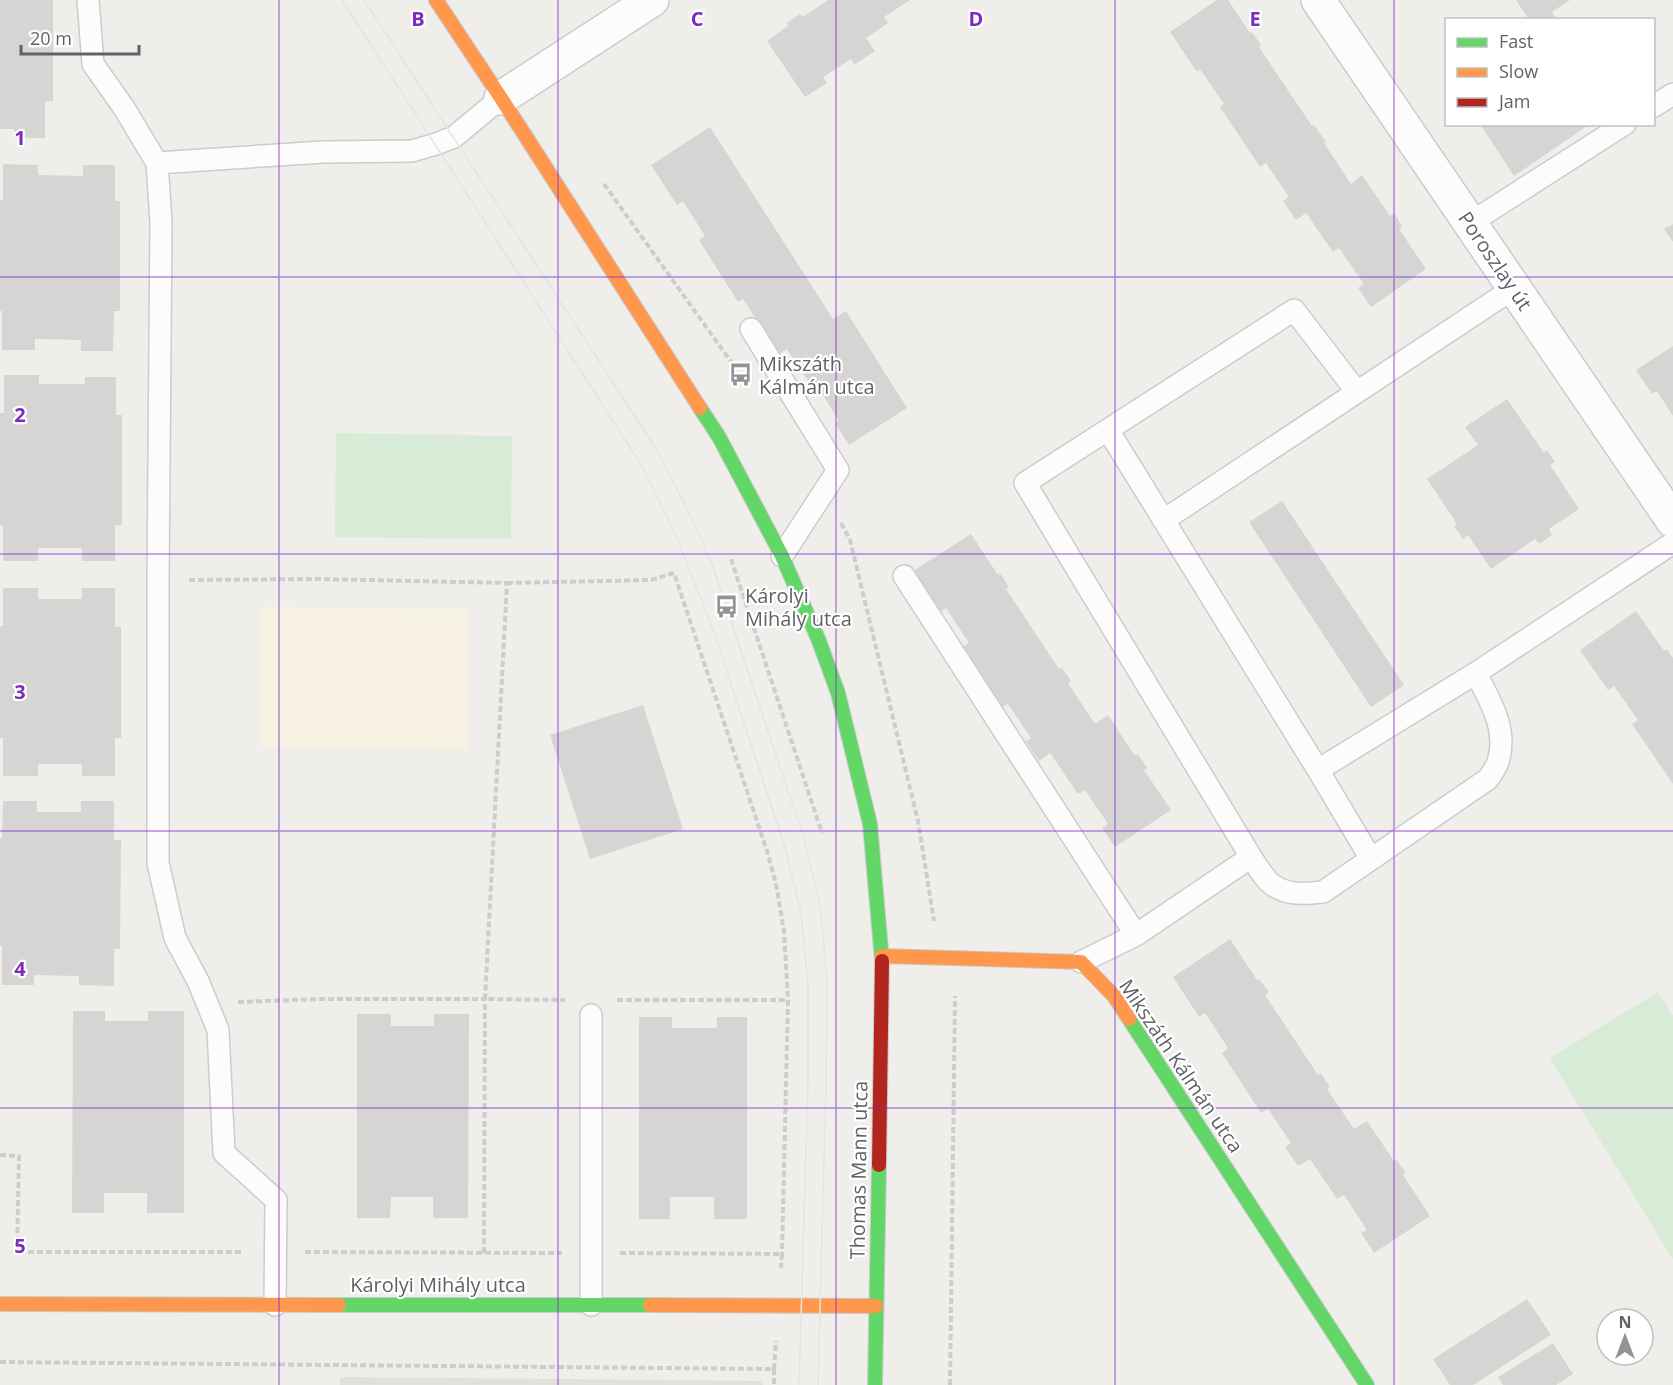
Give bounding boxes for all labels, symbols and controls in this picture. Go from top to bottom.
text: B [411,5,425,32]
text: C [691,5,704,32]
text: D [969,5,983,32]
text: E [1249,5,1261,32]
scale bar [21,18,140,56]
legend [1445,18,1655,126]
text: 20 m [30,26,72,50]
text: Fast [1499,29,1533,53]
text: Slow [1499,59,1538,83]
text: Jam [1497,89,1531,113]
text: 1 [14,124,26,151]
street label: Poroszlay út [1452,206,1538,316]
place label: Mikszáth Kálmán utca [759,350,875,400]
bus stop icon: Mikszáth Kálmán utca [728,362,754,388]
text: 2 [14,401,26,428]
place label: Károlyi Mihály utca [745,582,852,632]
bus stop icon: Károlyi Mihály utca [714,594,740,620]
text: 3 [14,678,26,705]
text: 4 [14,955,26,982]
street label: Mikszáth Kálmán utca [1113,974,1250,1158]
street label: Thomas Mann utca [843,1080,874,1260]
text: 5 [14,1232,26,1259]
street label: Károlyi Mihály utca [350,1271,526,1298]
north arrow [1595,1307,1655,1367]
text: N [1618,1311,1632,1333]

